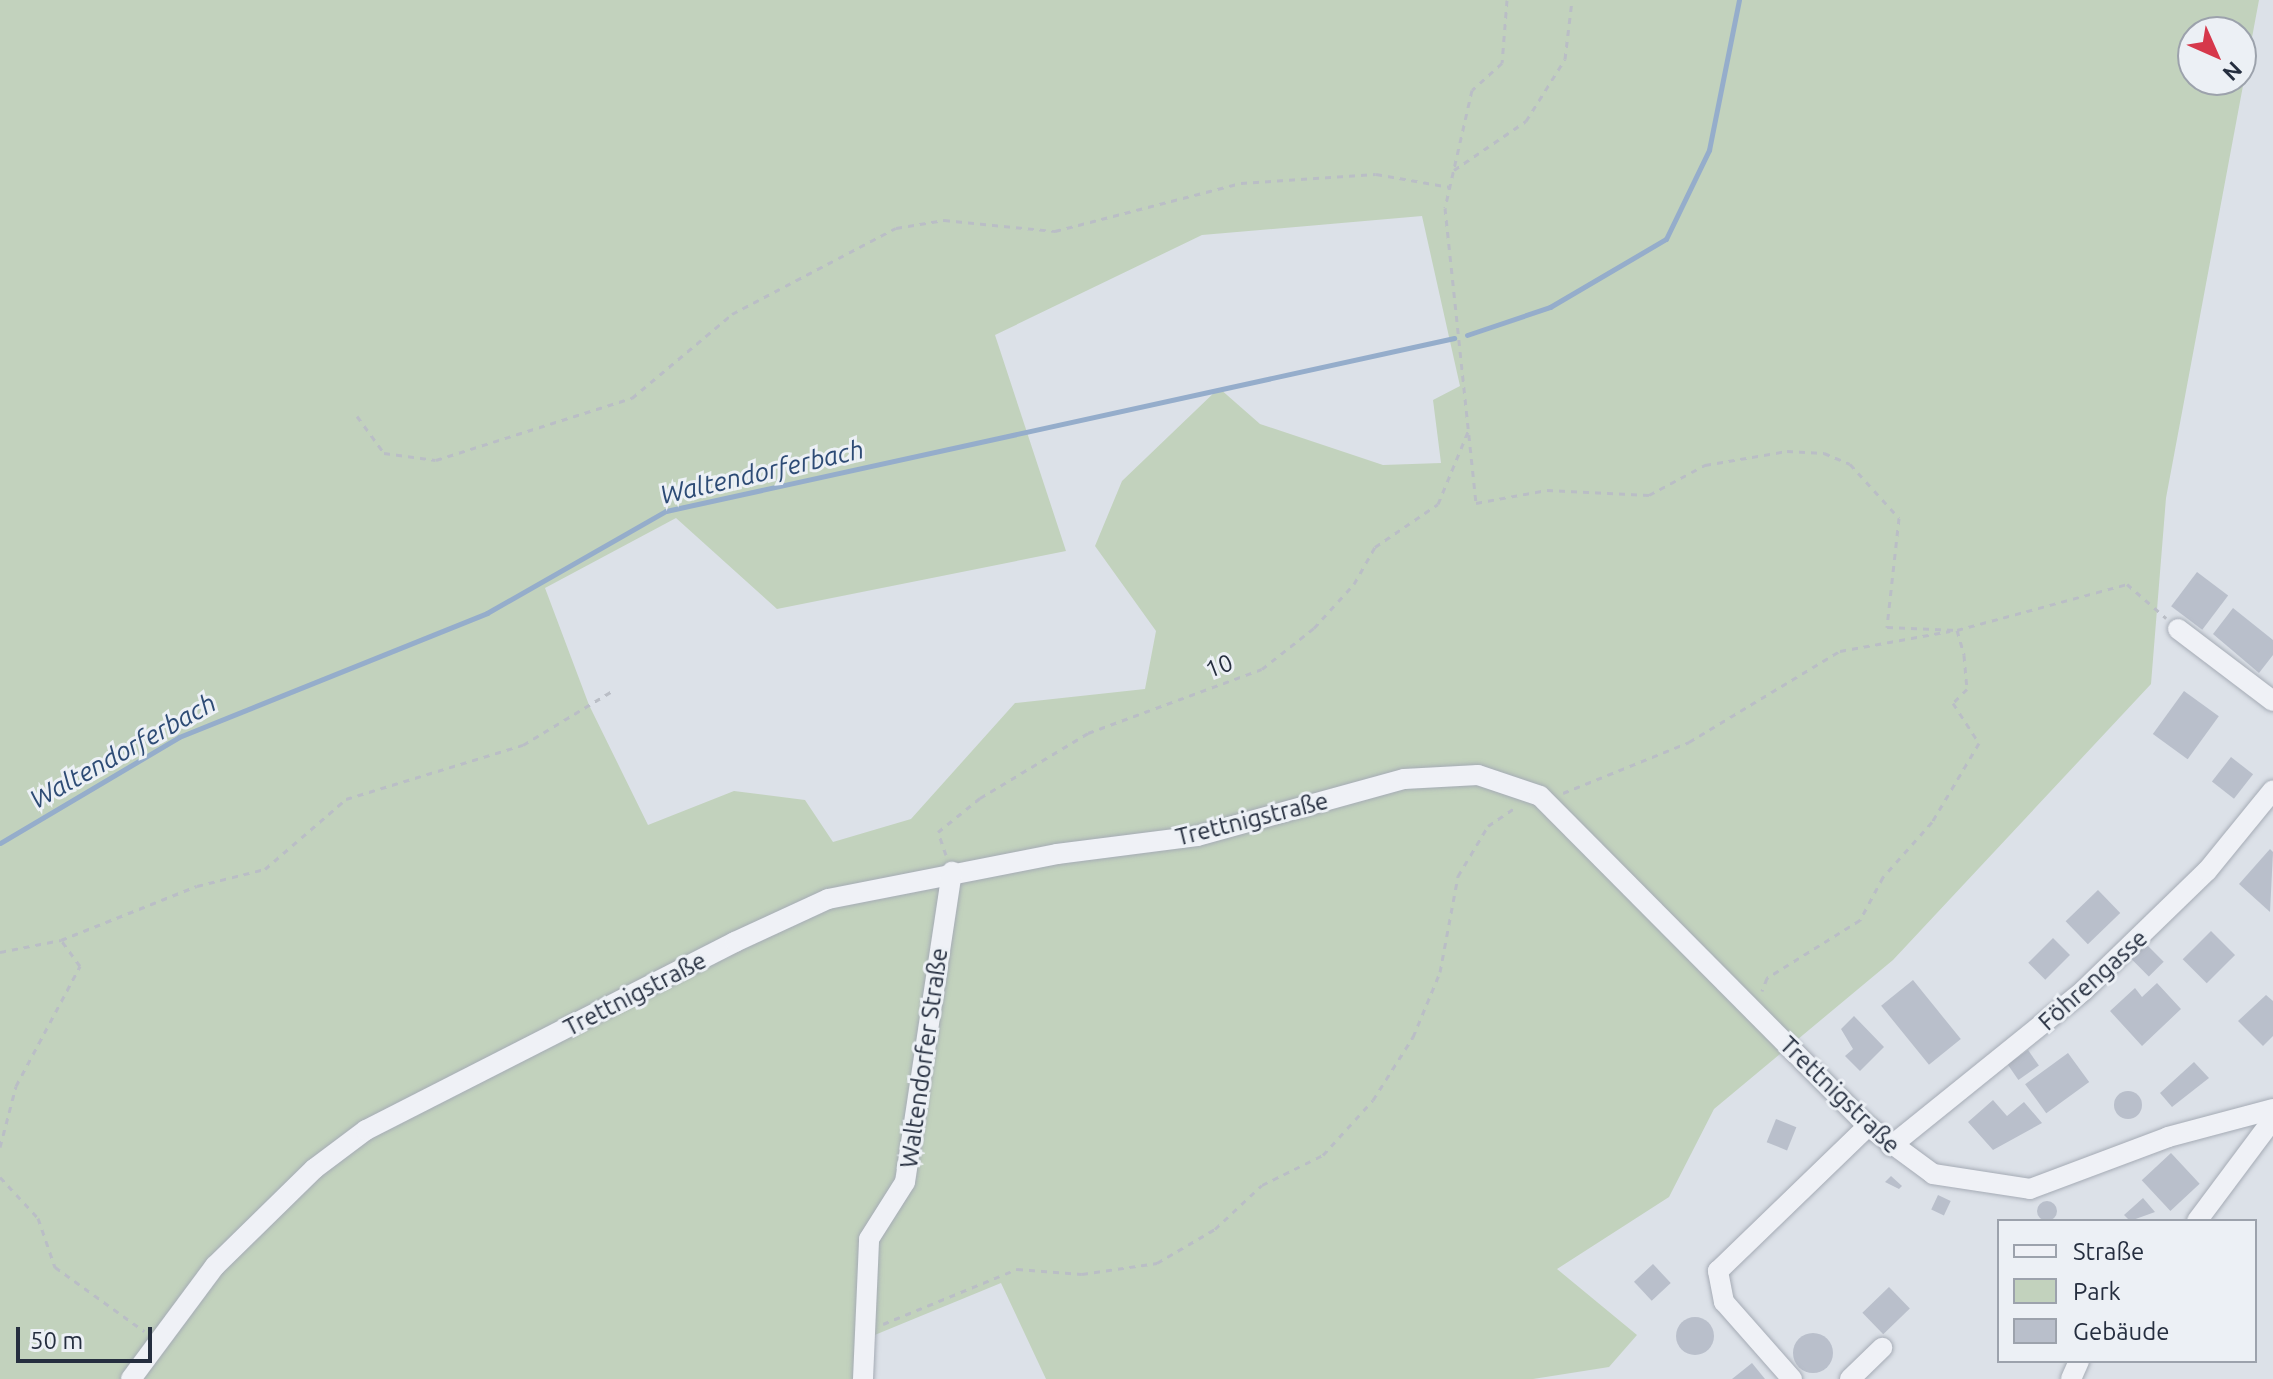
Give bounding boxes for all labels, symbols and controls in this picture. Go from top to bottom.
north arrow [2177,16,2257,96]
text: N [2218,57,2248,87]
water label: Waltendorferbach [657,433,867,511]
street label: 10 [1201,648,1237,684]
water label: Waltendorferbach [25,687,221,815]
street label: Trettnigstraße [1173,786,1331,852]
street label: Föhrengasse [2033,924,2153,1036]
street label: Trettnigstraße [559,946,711,1042]
street label: Waltendorfer Straße [894,946,954,1170]
street label: Trettnigstraße [1774,1030,1906,1160]
legend [1997,1219,2257,1363]
text: Straße [2073,1238,2144,1265]
text: Park [2073,1278,2121,1305]
scale bar [20,1311,156,1361]
text: Gebäude [2073,1318,2170,1345]
text: 50 m [30,1327,83,1354]

